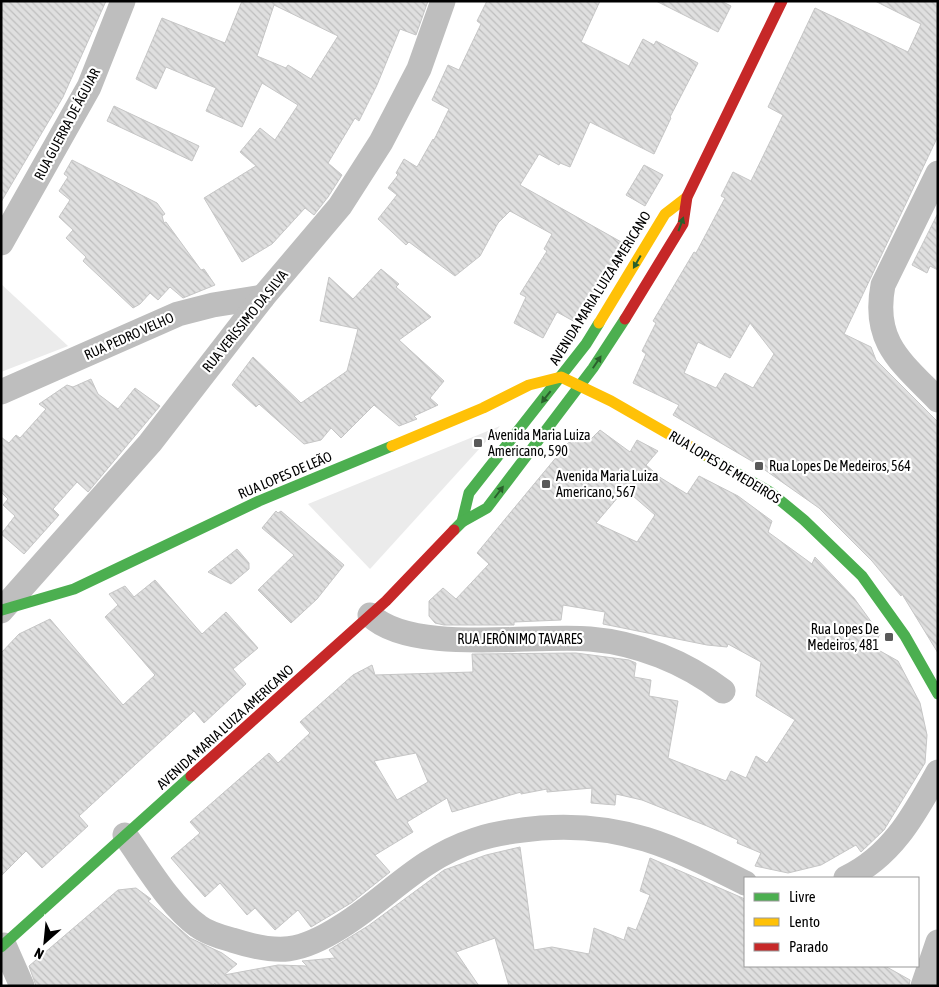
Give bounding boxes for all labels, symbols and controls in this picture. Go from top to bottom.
street label: RUA GUERRA DE ÁGUIAR [31,65,103,183]
street label: AVENIDA MARIA LUIZA AMERICANO [546,208,654,368]
one-way arrow [677,216,685,231]
one-way arrow [632,256,641,269]
street label: RUA VERÍSSIMO DA SILVA [199,267,291,375]
street label: RUA PEDRO VELHO [82,309,176,363]
one-way arrow [592,356,602,369]
one-way arrow [541,390,551,404]
place label: Avenida Maria Luiza Americano, 590 [488,427,591,459]
street label: RUA LOPES DE MEDEIROS [666,427,784,507]
marker: Avenida Maria Luiza Americano, 590 [472,437,484,449]
street label: RUA LOPES DE LEÃO [236,448,334,502]
place label: Rua Lopes De Medeiros, 564 [769,458,911,474]
marker: Rua Lopes De Medeiros, 564 [753,460,765,472]
place label: Avenida Maria Luiza Americano, 567 [556,468,659,500]
marker: Avenida Maria Luiza Americano, 567 [540,478,552,490]
one-way arrow [494,485,504,499]
place label: Rua Lopes De Medeiros, 481 [807,621,879,653]
street label: RUA JERÔNIMO TAVARES [457,631,583,647]
marker: Rua Lopes De Medeiros, 481 [883,631,895,643]
street label: AVENIDA MARIA LUIZA AMERICANO [153,661,297,793]
legend [744,877,919,967]
text: Livre [789,888,816,905]
text: Lento [789,913,820,930]
north arrow [20,917,70,967]
text: Parado [789,938,828,955]
text: N [32,945,46,963]

